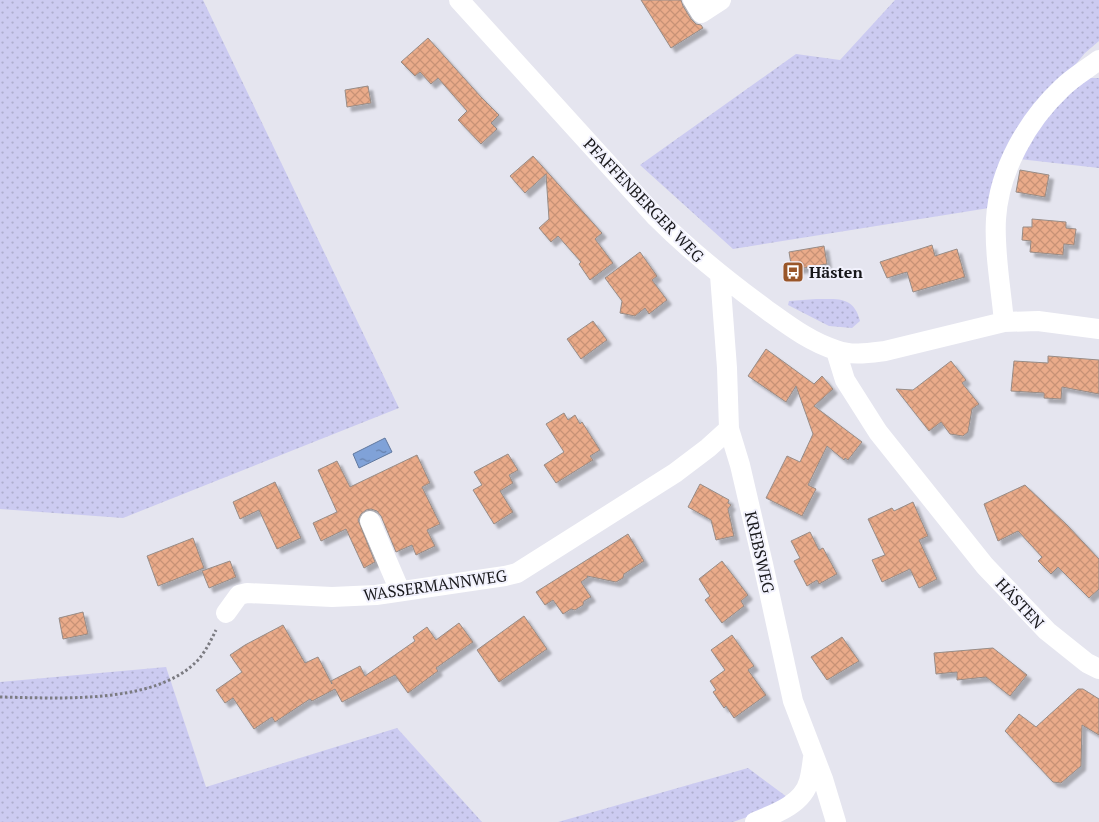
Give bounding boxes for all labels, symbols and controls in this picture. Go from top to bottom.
street label: PFAFFENBERGER WEG [579,133,709,267]
bus stop icon: Hästen [781,260,805,284]
place label: Hästen [809,261,863,283]
street label: KREBSWEG [740,509,780,595]
street label: WASSERMANNWEG [362,564,508,606]
street label: HÄSTEN [991,573,1049,633]

